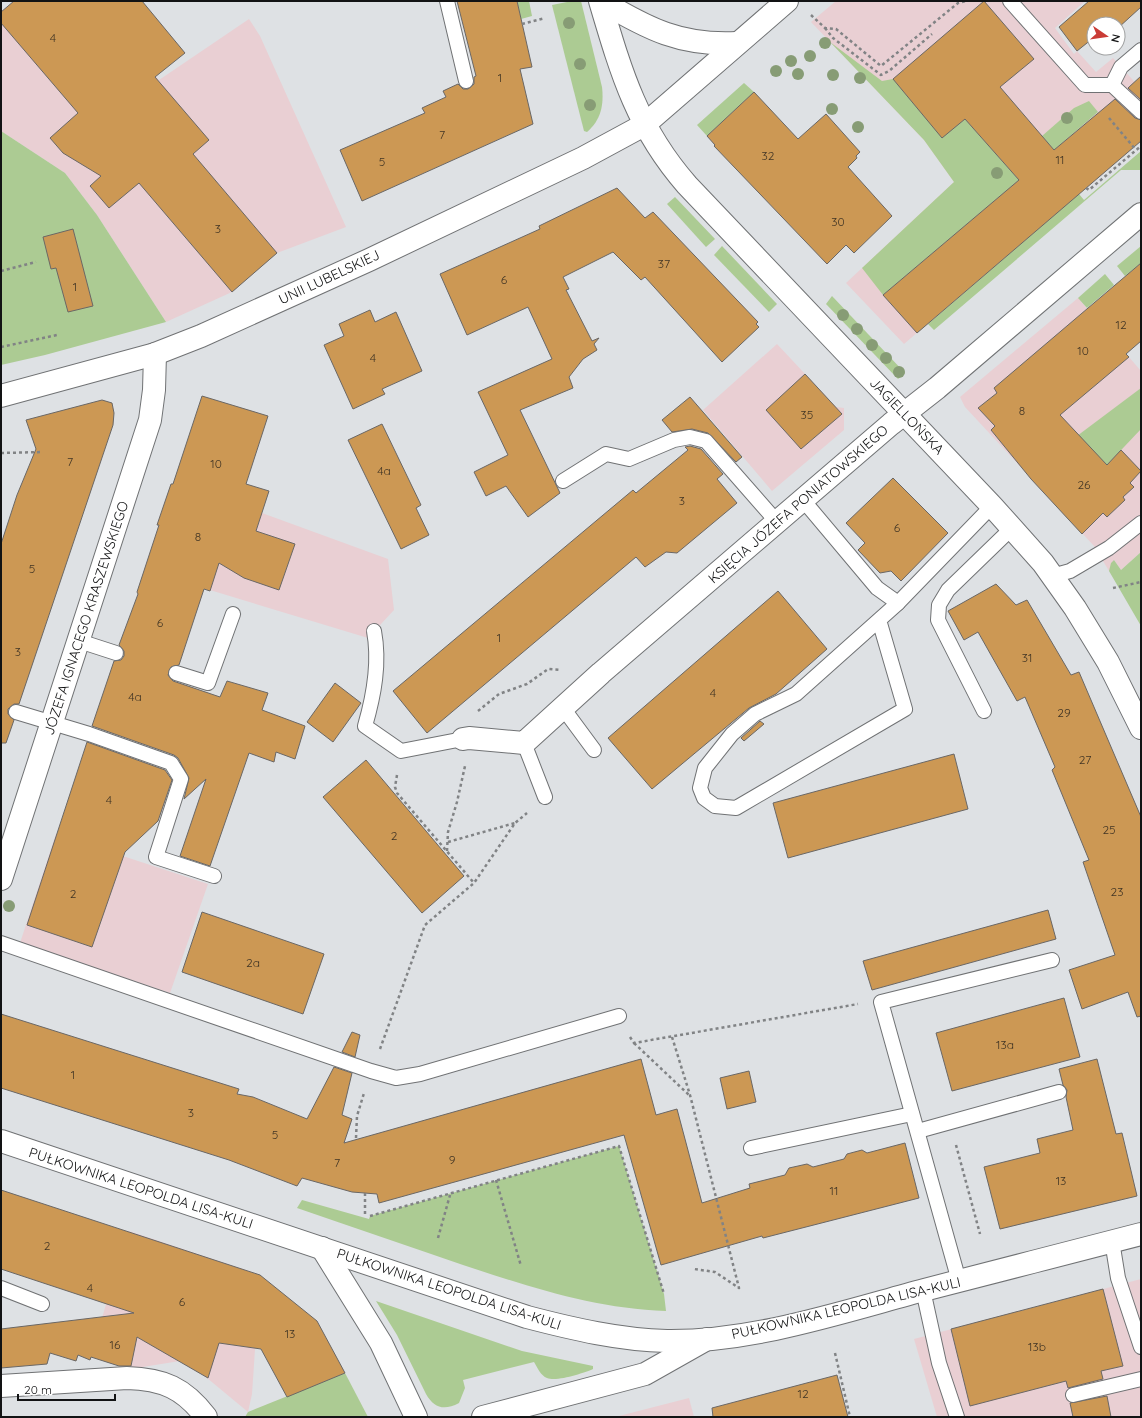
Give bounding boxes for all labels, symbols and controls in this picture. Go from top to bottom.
north arrow [1086,16,1126,56]
house number: 4 [50,30,56,45]
text: N [1108,33,1123,44]
house number: 1 [498,70,502,85]
house number: 7 [439,127,445,142]
house number: 32 [762,148,775,163]
house number: 11 [1056,152,1064,167]
house number: 5 [379,154,385,169]
house number: 30 [831,214,845,229]
house number: 3 [215,221,221,236]
street label: UNII LUBELSKIEJ [276,246,382,308]
house number: 37 [658,256,670,271]
house number: 6 [501,272,508,287]
house number: 1 [73,279,77,294]
house number: 12 [1115,317,1127,332]
house number: 10 [1077,343,1089,358]
house number: 4 [370,350,376,365]
street label: JAGIELLOŃSKA [866,374,948,458]
house number: 8 [1019,403,1025,418]
house number: 35 [801,407,813,422]
street label: KSIĘCIA JÓZEFA PONIATOWSKIEGO [704,421,892,587]
house number: 7 [67,454,73,469]
house number: 10 [210,456,222,471]
house number: 4a [377,463,391,478]
house number: 26 [1077,477,1091,492]
house number: 3 [679,493,685,508]
street label: JÓZEFA IGNACEGO KRASZEWSKIEGO [40,498,133,737]
house number: 6 [894,520,901,535]
house number: 8 [195,529,201,544]
house number: 5 [29,561,35,576]
house number: 6 [157,615,164,630]
house number: 1 [497,630,501,645]
house number: 3 [15,644,21,659]
house number: 31 [1022,650,1032,665]
house number: 4 [710,685,716,700]
house number: 4a [128,689,142,704]
house number: 29 [1057,705,1071,720]
house number: 27 [1079,752,1091,767]
house number: 4 [106,792,112,807]
house number: 25 [1102,822,1116,837]
house number: 2 [391,828,398,843]
house number: 23 [1111,884,1123,899]
house number: 2 [70,886,77,901]
house number: 2a [246,955,260,970]
house number: 13a [996,1037,1014,1052]
house number: 1 [71,1067,75,1082]
house number: 3 [188,1105,194,1120]
house number: 5 [272,1127,278,1142]
street label: PUŁKOWNIKA LEOPOLDA LISA-KULI [27,1143,255,1233]
house number: 9 [449,1152,456,1167]
house number: 7 [334,1155,340,1170]
house number: 13 [1056,1173,1066,1188]
house number: 11 [830,1183,838,1198]
house number: 2 [44,1238,51,1253]
street label: PUŁKOWNIKA LEOPOLDA LISA-KULI [335,1244,563,1334]
street label: PUŁKOWNIKA LEOPOLDA LISA-KULI [730,1273,962,1343]
house number: 4 [87,1280,93,1295]
house number: 6 [179,1294,186,1309]
house number: 13 [285,1326,295,1341]
house number: 16 [110,1337,121,1352]
house number: 13b [1028,1339,1046,1354]
scale bar [18,1376,115,1402]
text: 20 m [24,1382,52,1397]
house number: 12 [797,1386,809,1401]

